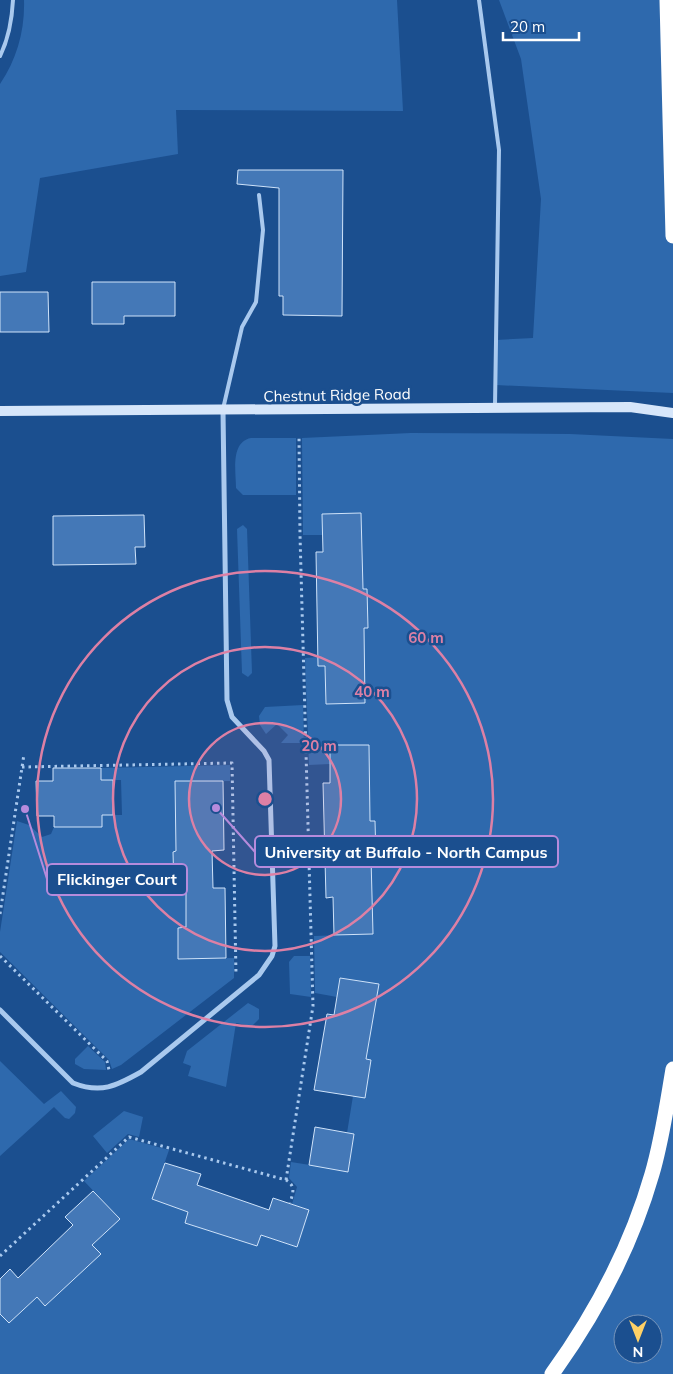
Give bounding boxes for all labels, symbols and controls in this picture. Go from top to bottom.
scale bar [503,10,579,42]
text: 20 m [510,17,545,36]
street label: Chestnut Ridge Road [263,384,411,406]
text: 60 m [408,628,444,647]
text: 40 m [354,682,390,701]
text: 20 m [301,736,337,755]
centre of rings [256,790,274,808]
callout: University at Buffalo - North Campus [255,836,558,867]
text: University at Buffalo - North Campus [264,842,548,862]
callout: Flickinger Court [47,864,187,895]
text: Flickinger Court [57,869,177,889]
north arrow [613,1314,663,1364]
text: N [633,1343,643,1361]

